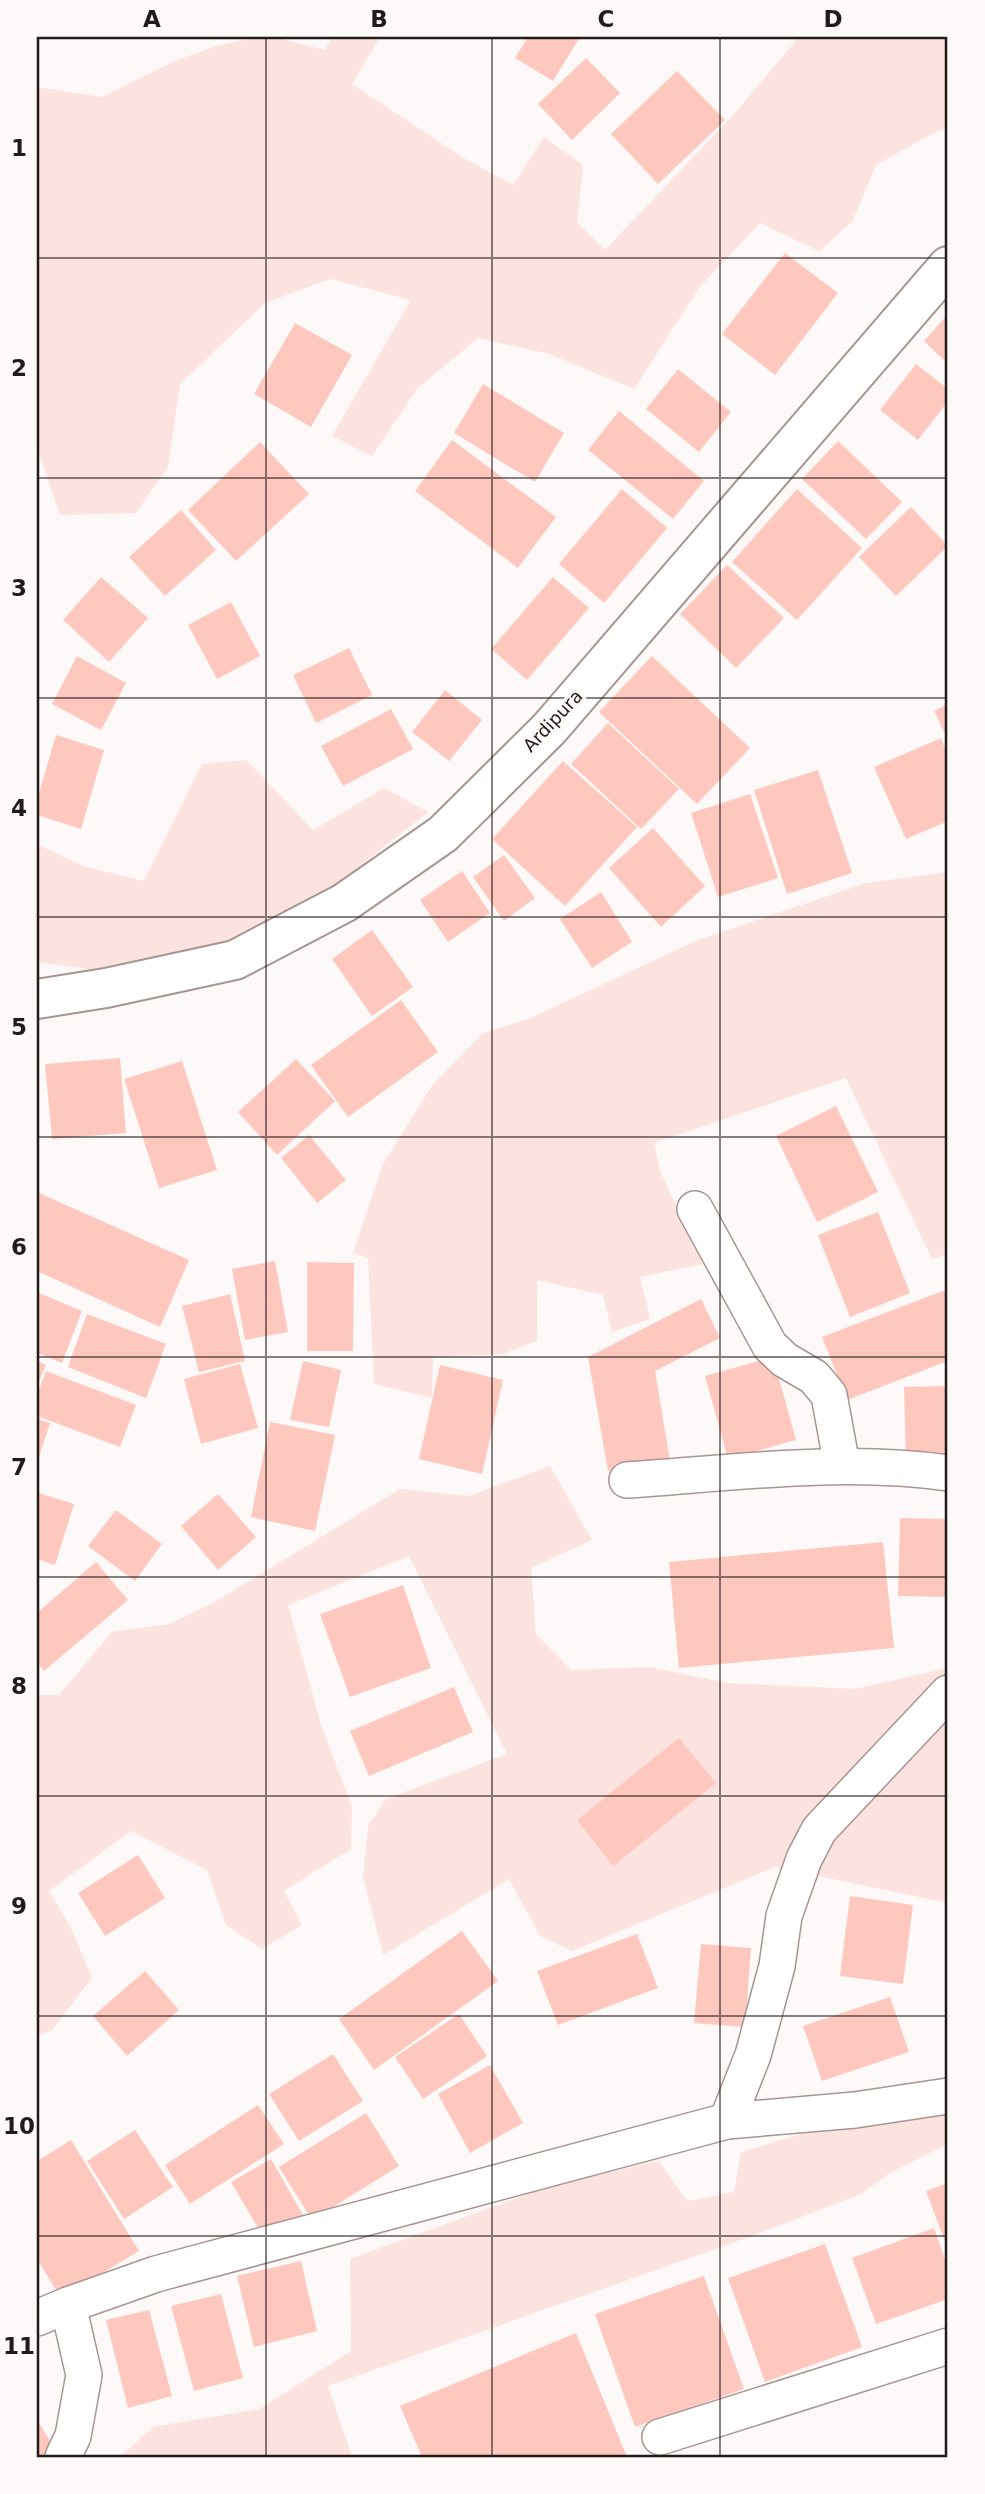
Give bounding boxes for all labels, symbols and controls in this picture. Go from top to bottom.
text: A [143,6,161,32]
text: B [370,6,388,32]
text: C [598,6,614,32]
text: D [823,6,843,32]
text: 1 [11,135,27,161]
text: 2 [11,355,27,381]
text: 3 [11,575,27,601]
street label: Ardipura [519,685,587,756]
text: 4 [11,795,27,821]
text: 5 [11,1014,27,1040]
text: 6 [11,1234,27,1260]
text: 7 [11,1454,27,1480]
text: 8 [11,1673,27,1699]
text: 9 [11,1893,27,1919]
text: 10 [3,2113,35,2139]
text: 11 [3,2333,35,2359]

